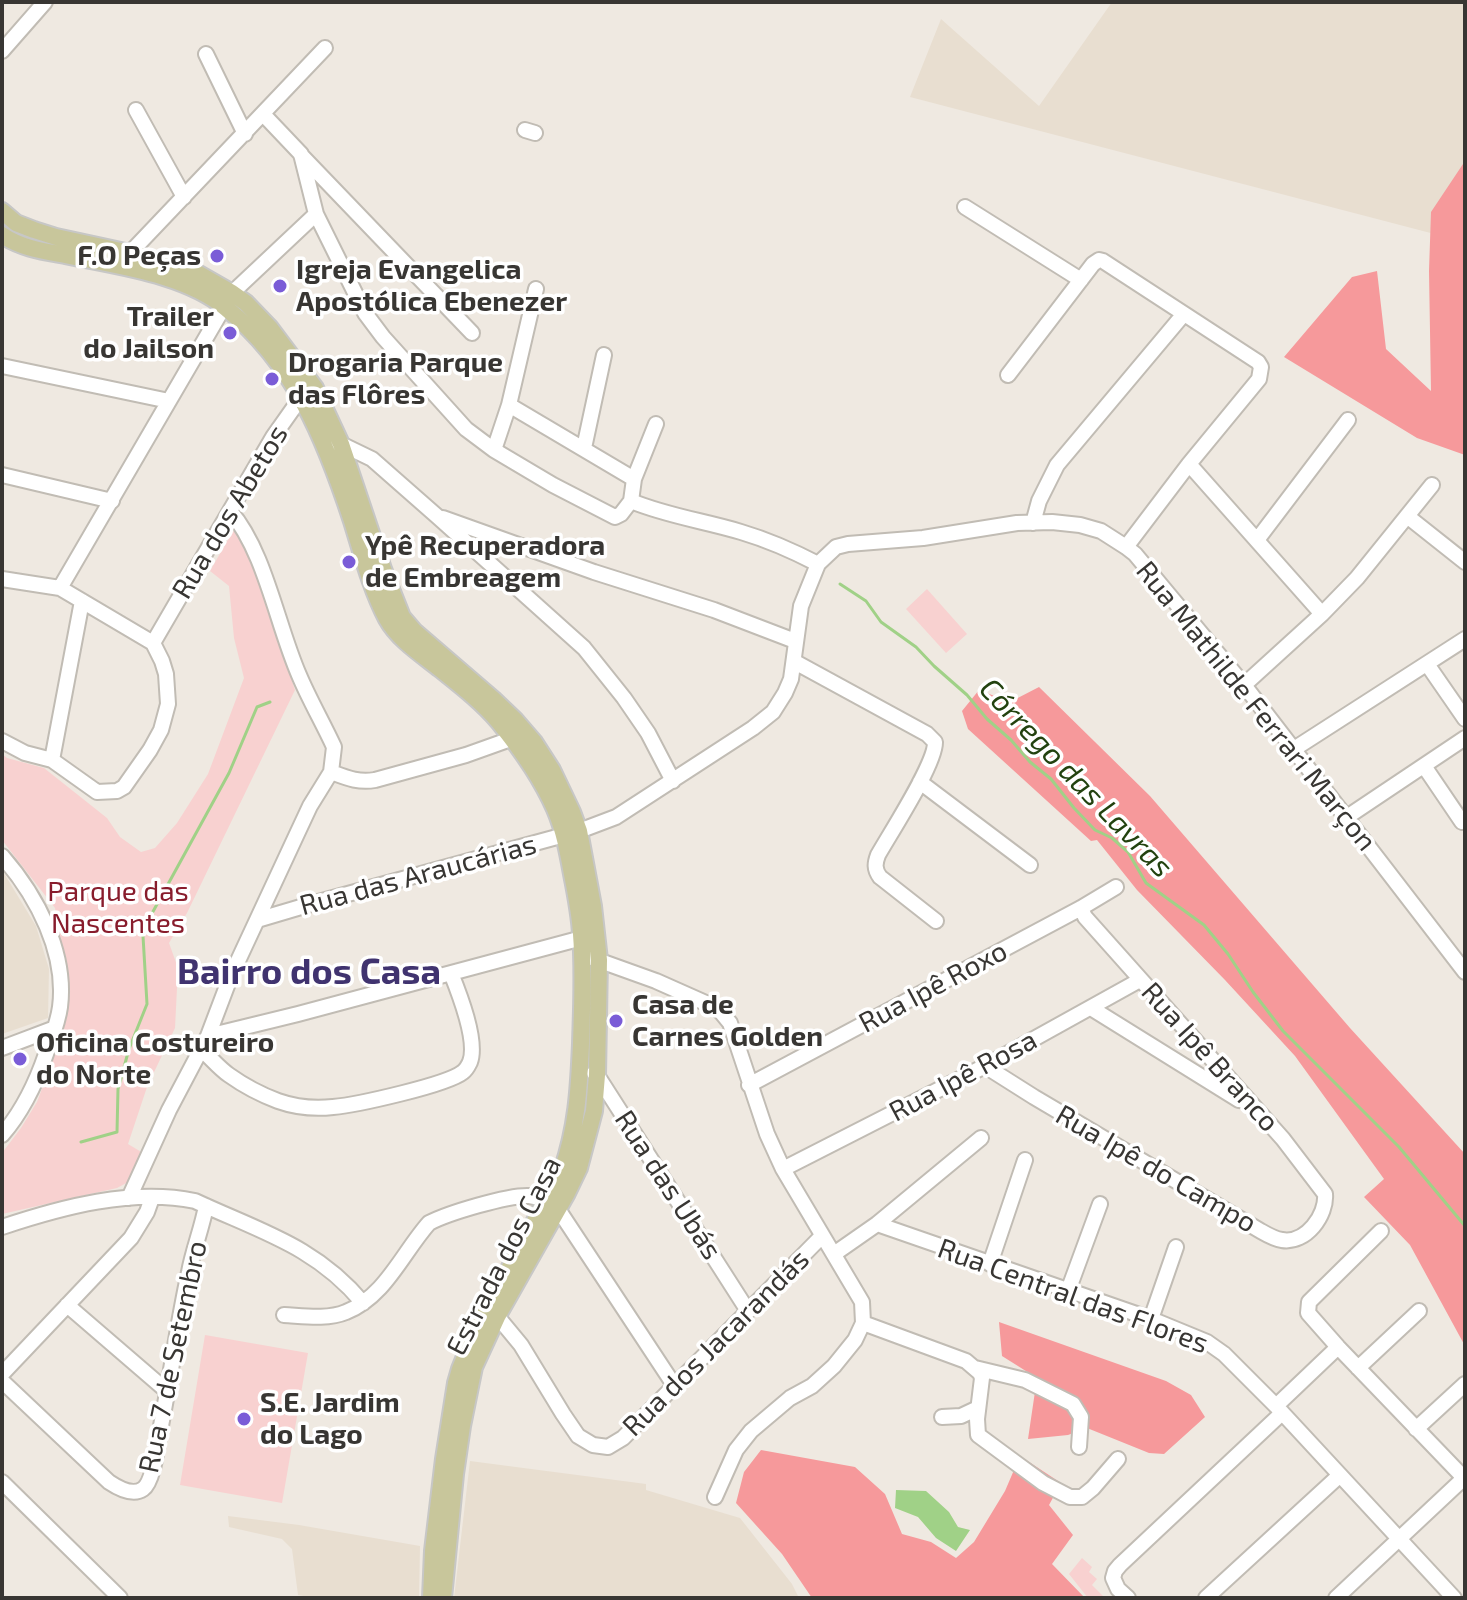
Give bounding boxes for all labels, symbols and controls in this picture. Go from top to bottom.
place label: F.O Peças [77,239,201,273]
marker: F.O Peças [208,247,226,265]
place label: Igreja Evangelica Apostólica Ebenezer [296,253,567,319]
marker: Igreja Evangelica Apostólica Ebenezer [271,277,289,295]
place label: Trailer do Jailson [83,300,214,366]
marker: Trailer do Jailson [221,324,239,342]
place label: Drogaria Parque das Flôres [288,346,503,412]
marker: Drogaria Parque das Flôres [263,370,281,388]
street label: Rua dos Abetos [165,419,295,605]
place label: Ypê Recuperadora de Embreagem [365,529,605,595]
marker: Ypê Recuperadora de Embreagem [340,553,358,571]
street label: Rua Mathilde Ferrari Marçon [1129,554,1383,858]
water label: Córrego das Lavras [972,671,1180,885]
street label: Rua das Araucárias [296,827,540,923]
park label: Parque das Nascentes [47,875,189,941]
street label: Rua Ipê Roxo [853,934,1013,1040]
district label: Bairro dos Casa [177,950,441,994]
street label: Rua Ipê Branco [1134,975,1286,1139]
place label: Casa de Carnes Golden [632,988,823,1054]
marker: Casa de Carnes Golden [607,1012,625,1030]
street label: Rua Ipê Rosa [883,1023,1043,1129]
place label: Oficina Costureiro do Norte [36,1026,274,1092]
marker: Oficina Costureiro do Norte [11,1050,29,1068]
street label: Rua Ipê do Campo [1050,1098,1262,1240]
street label: Rua das Ubás [607,1104,729,1266]
street label: Estrada dos Casa [440,1151,568,1361]
street label: Rua Central das Flores [933,1231,1213,1361]
street label: Rua 7 de Setembro [132,1238,214,1476]
street label: Rua dos Jacarandás [616,1243,816,1443]
place label: S.E. Jardim do Lago [260,1386,400,1452]
marker: S.E. Jardim do Lago [235,1410,253,1428]

